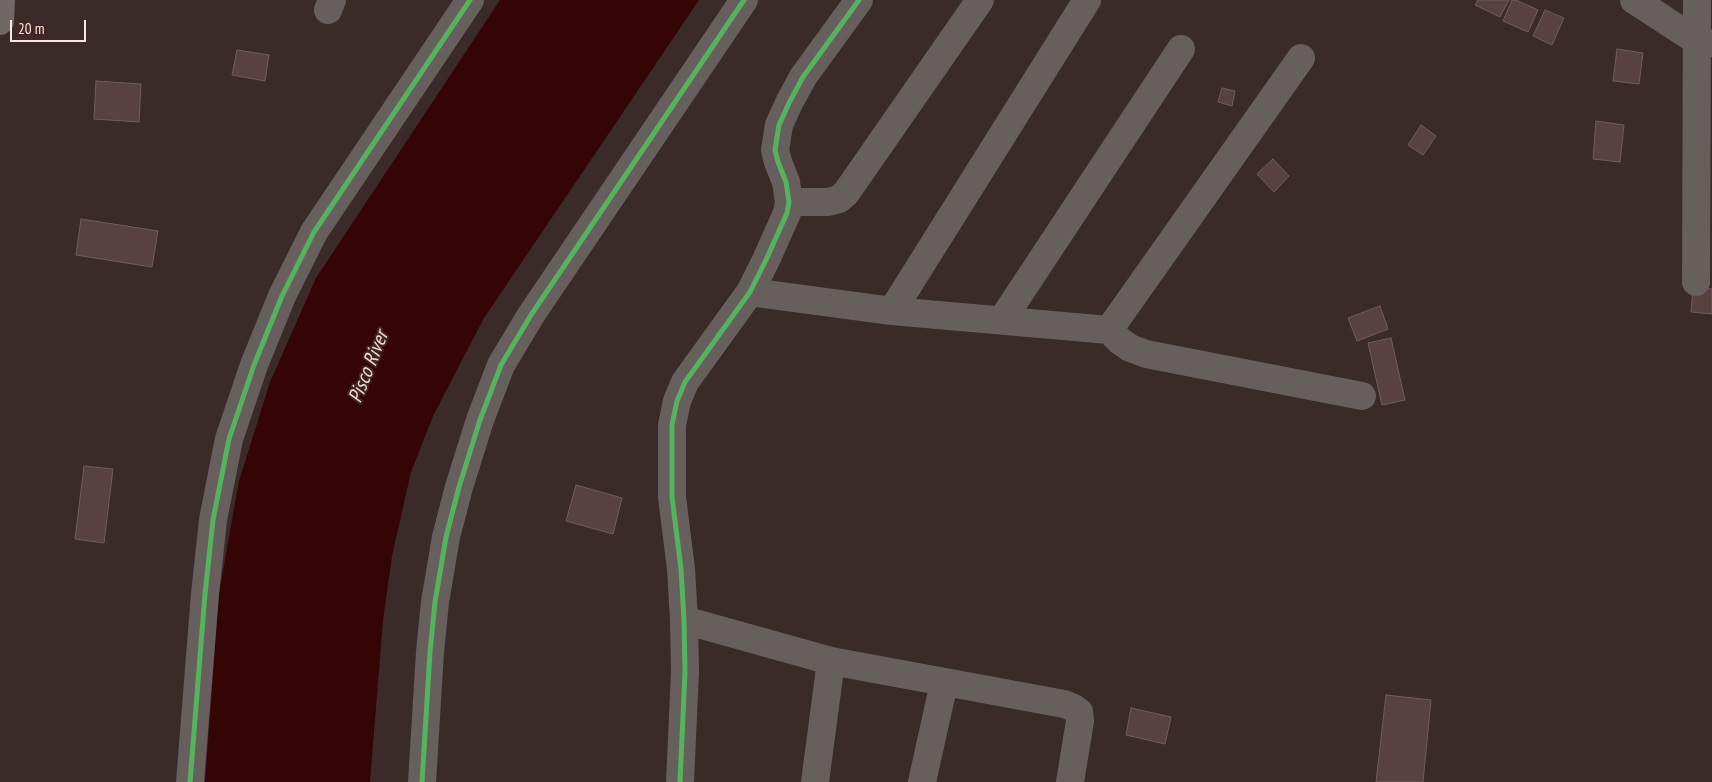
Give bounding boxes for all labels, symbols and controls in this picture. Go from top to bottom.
scale bar [12,10,89,42]
text: 20 m [18,19,44,38]
water label: Pisco River [344,328,394,406]

